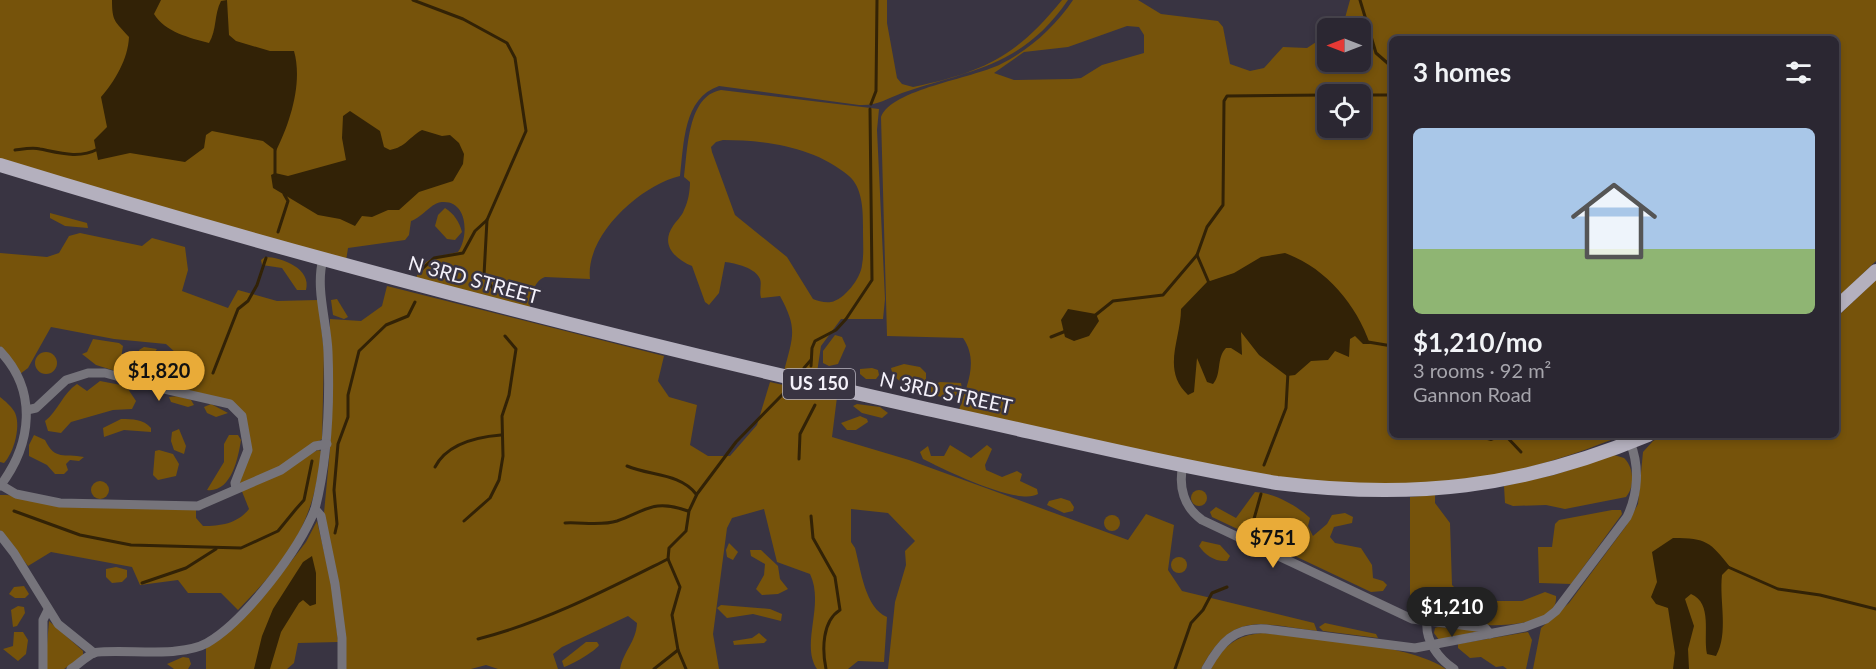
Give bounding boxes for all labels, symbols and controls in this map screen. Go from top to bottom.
north arrow [1317,18,1371,72]
map controls [1317,18,1371,138]
text: 3 homes [1413,56,1511,88]
icon: filters [1782,56,1815,89]
button: locate [1317,84,1371,138]
icon: home [1560,167,1668,275]
street label: N 3RD STREET [406,250,543,308]
text: $1,210/mo [1413,326,1543,358]
pin: $1,820 [110,351,208,402]
text: $1,820 [128,358,190,382]
text: 3 rooms · 92 m² [1413,358,1551,382]
street label: N 3RD STREET [878,366,1015,418]
road number: US 150 [783,369,855,399]
text: Gannon Road [1413,382,1532,406]
pin: $751 [1237,518,1309,569]
text: $751 [1250,525,1296,549]
pin: $1,210 [1403,587,1501,638]
text: $1,210 [1421,594,1483,618]

